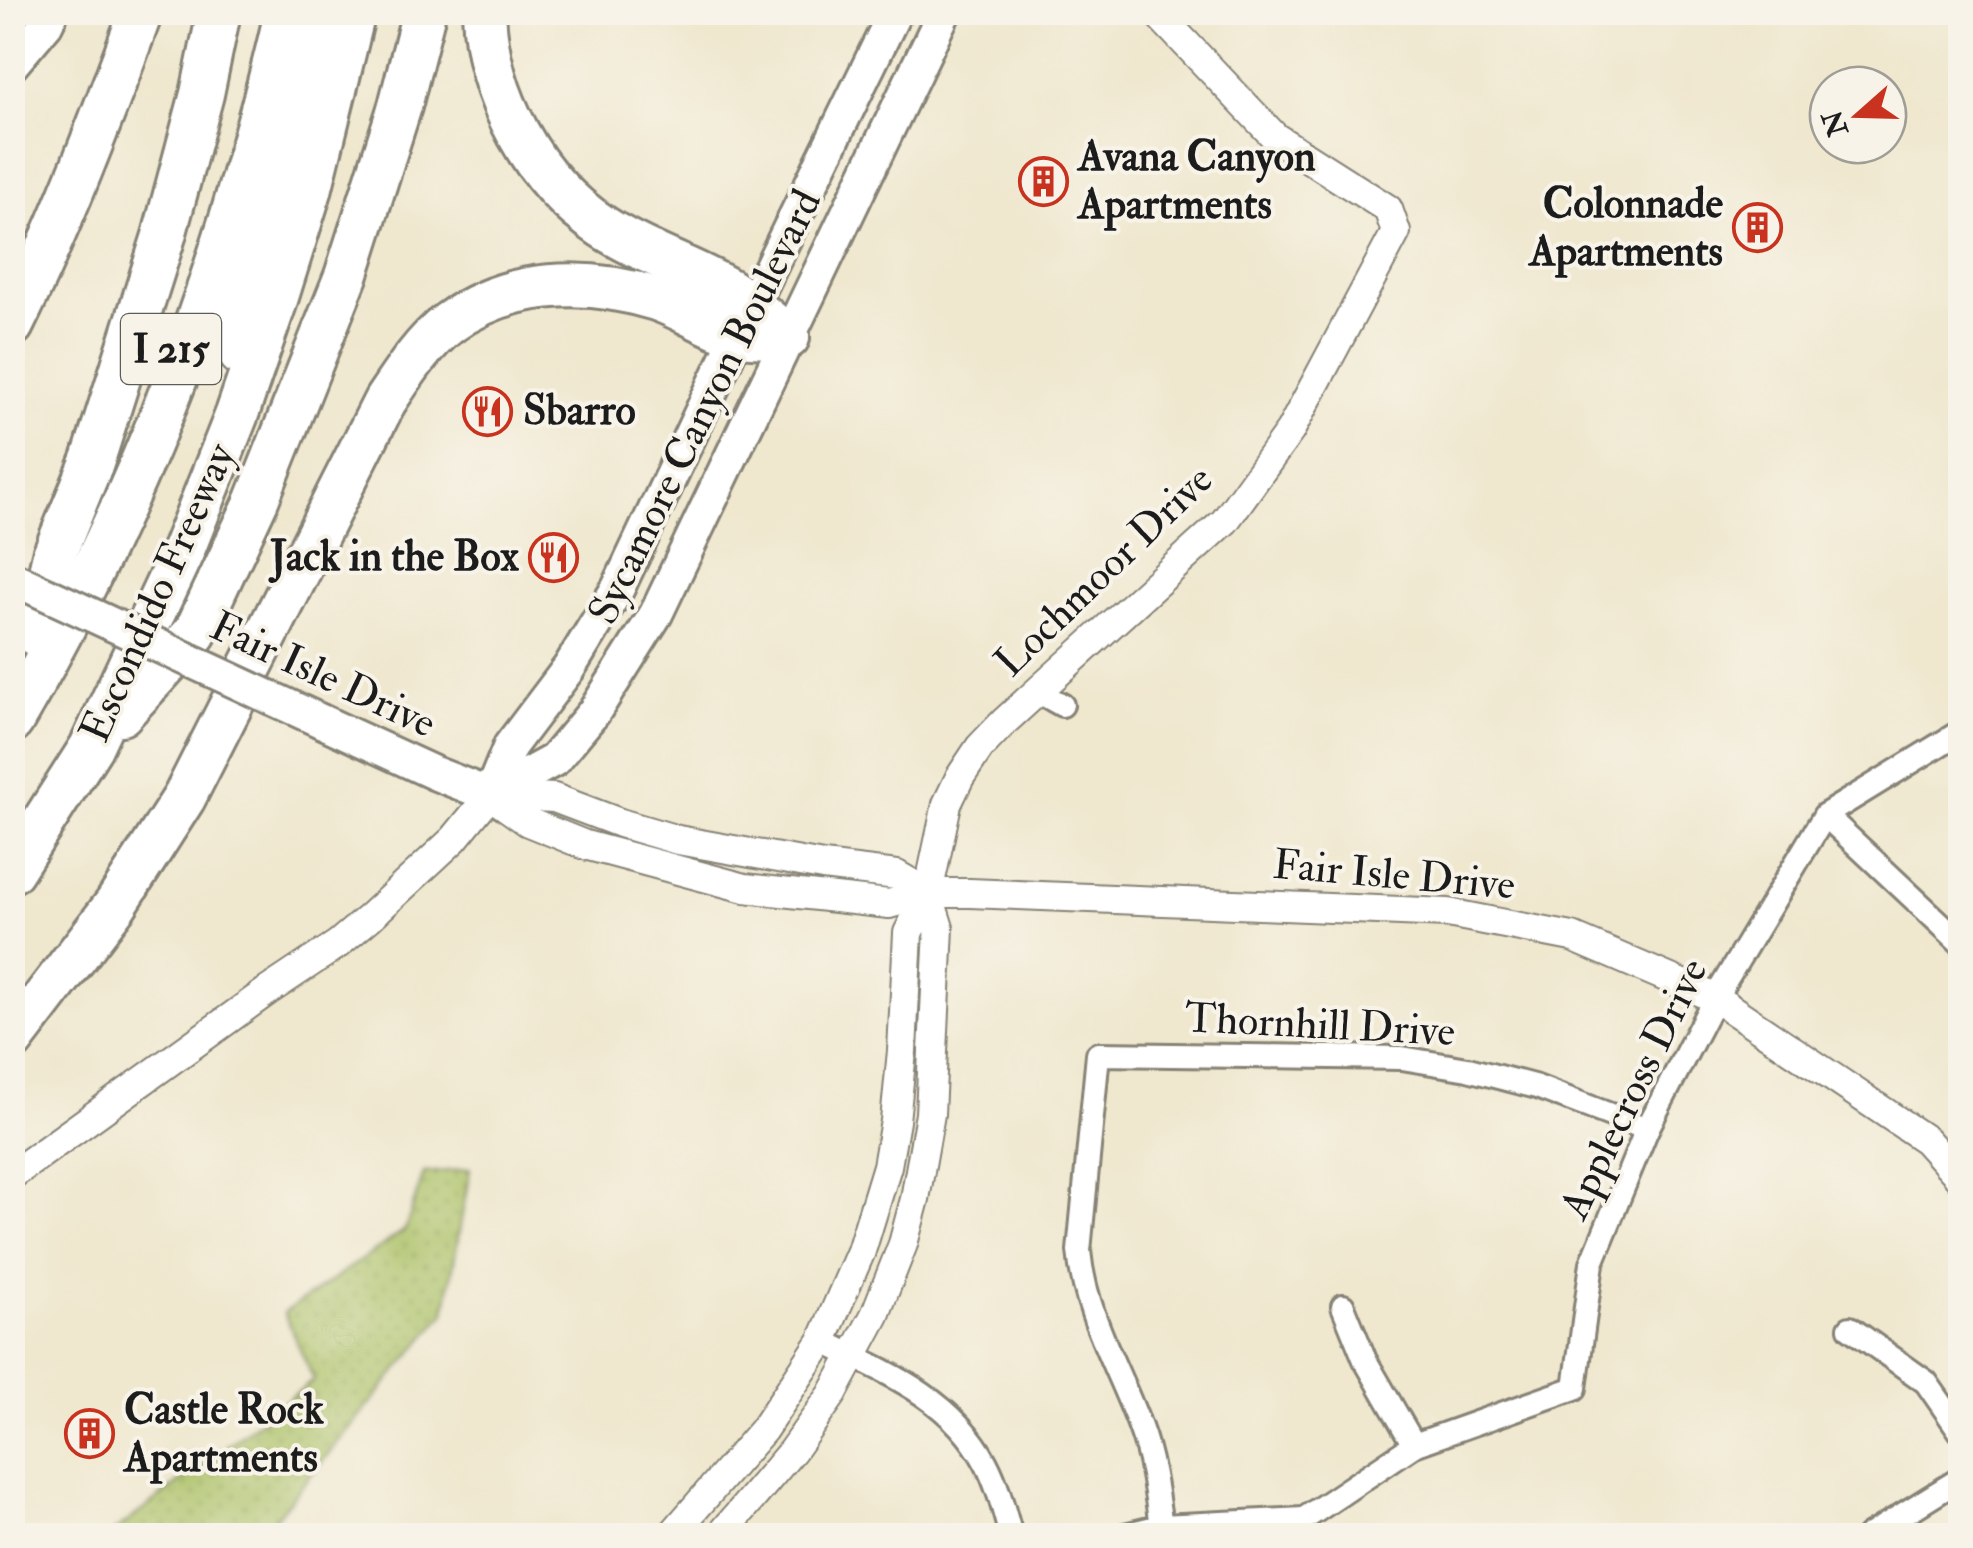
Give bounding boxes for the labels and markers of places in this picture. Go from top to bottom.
place label: Avana Canyon Apartments [1076,131,1316,231]
building icon: Avana Canyon Apartments [1017,155,1069,207]
place label: Colonnade Apartments [1527,178,1723,278]
building icon: Colonnade Apartments [1732,202,1784,254]
restaurant icon: Sbarro [462,385,514,437]
place label: Sbarro [523,385,636,437]
place label: Jack in the Box [268,531,519,583]
restaurant icon: Jack in the Box [528,531,580,583]
place label: Castle Rock Apartments [122,1384,325,1484]
building icon: Castle Rock Apartments [63,1408,115,1460]

